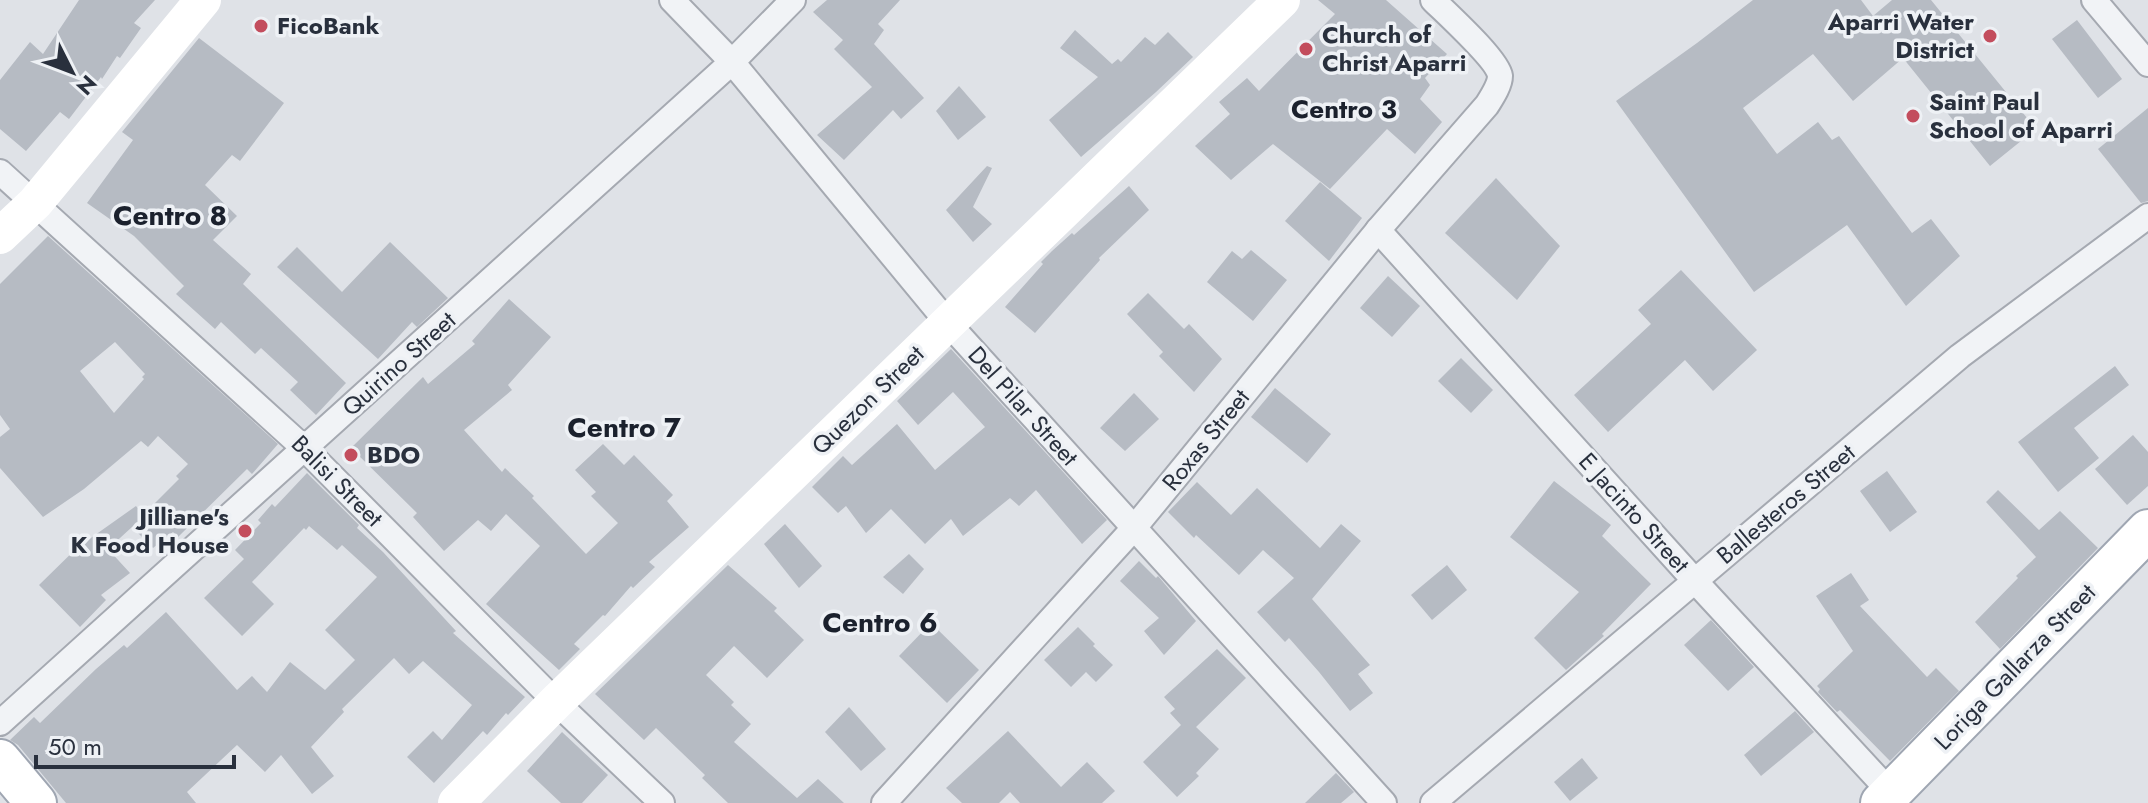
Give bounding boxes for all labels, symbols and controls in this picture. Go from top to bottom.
place label: Aparri Water District [1827,4,1974,67]
place label: FicoBank [277,8,380,43]
marker: FicoBank [252,17,270,35]
place label: Church of Christ Aparri [1322,17,1466,80]
marker: Aparri Water District [1981,27,1999,45]
north arrow [32,32,112,112]
marker: Church of Christ Aparri [1297,40,1315,58]
text: N [69,68,105,103]
place label: Saint Paul School of Aparri [1929,84,2113,147]
district label: Centro 3 [1291,90,1397,128]
marker: Saint Paul School of Aparri [1904,107,1922,125]
district label: Centro 8 [113,195,227,236]
street label: Quirino Street [334,303,463,424]
street label: Quezon Street [804,337,932,462]
street label: Del Pilar Street [960,338,1087,473]
street label: Roxas Street [1154,381,1258,498]
district label: Centro 7 [567,407,681,448]
street label: Balisi Street [284,427,391,535]
street label: Ballesteros Street [1709,435,1863,572]
place label: BDO [367,437,420,472]
street label: E Jacinto Street [1571,445,1698,581]
marker: BDO [342,446,360,464]
place label: Jilliane's K Food House [71,499,229,562]
marker: Jilliane's K Food House [236,522,254,540]
street label: Loriga Gallarza Street [1926,575,2104,758]
district label: Centro 6 [822,602,938,643]
scale bar [36,719,234,769]
text: 50 m [48,729,102,764]

